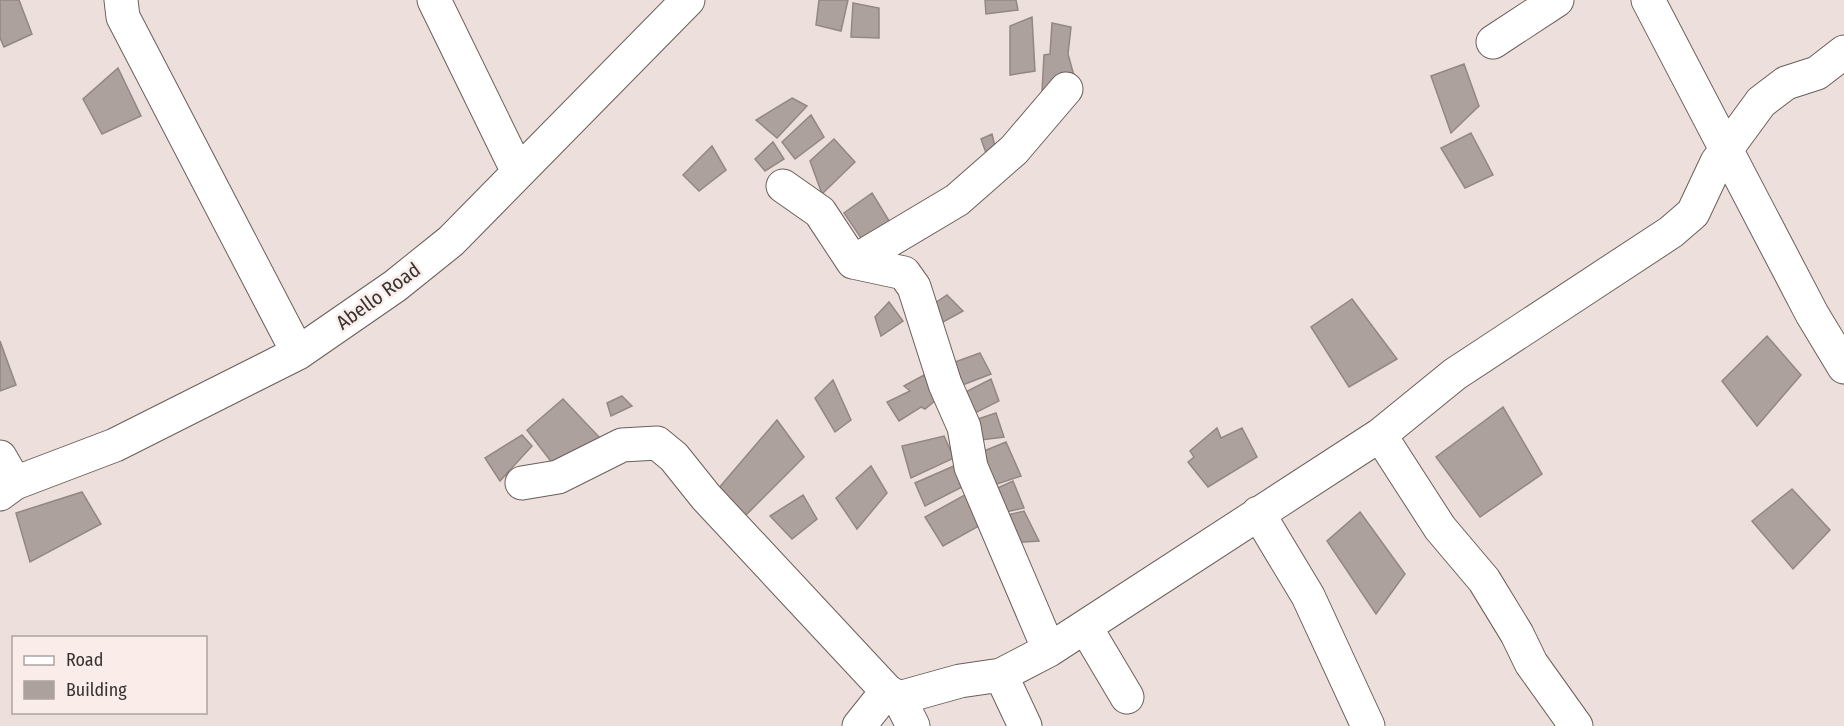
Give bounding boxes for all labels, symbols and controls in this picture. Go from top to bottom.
street label: Abello Road [331,257,425,335]
legend [12,636,207,714]
text: Road [66,649,103,671]
text: Building [66,679,127,701]

